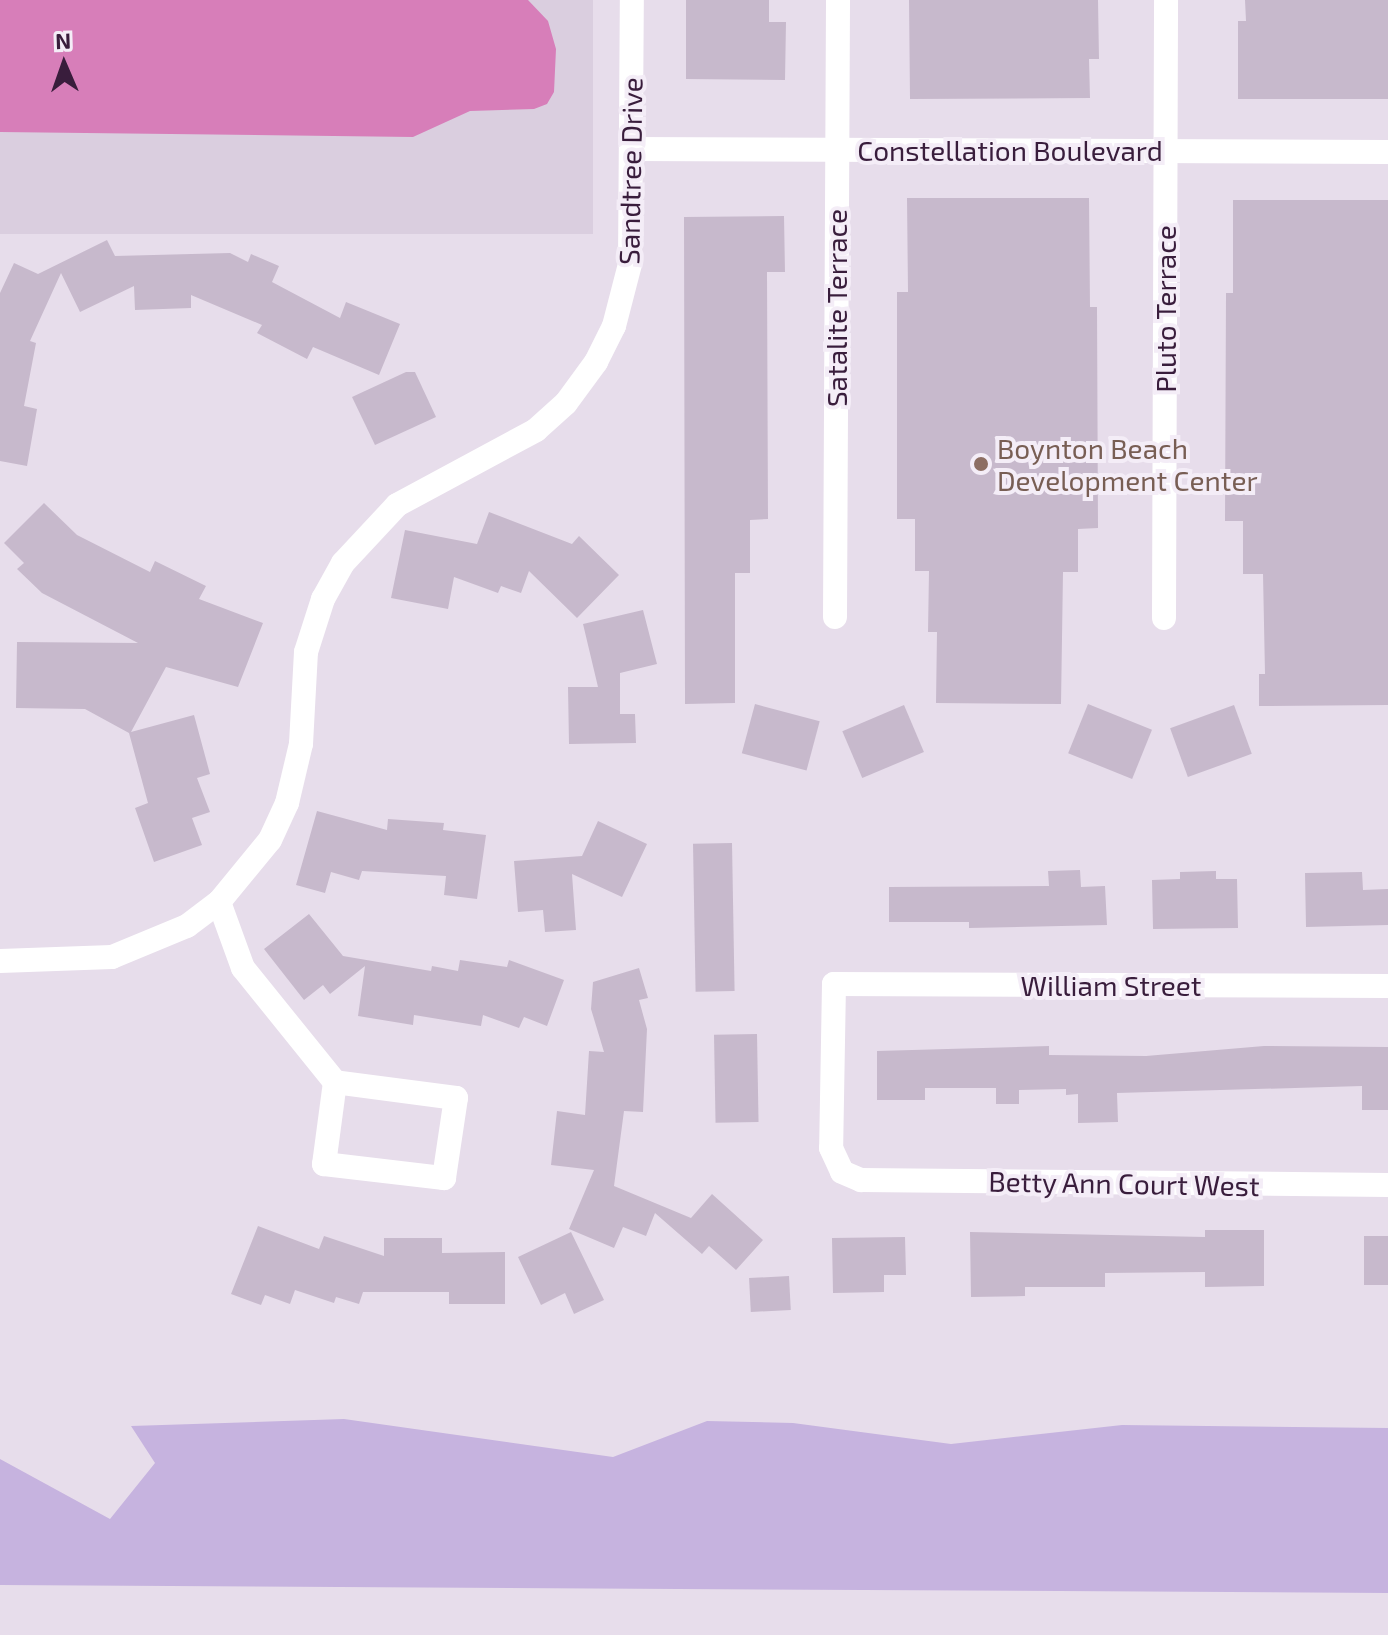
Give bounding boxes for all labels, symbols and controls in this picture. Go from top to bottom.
north arrow [24,24,104,104]
text: N [55,27,72,53]
street label: Sandtree Drive [612,77,648,265]
street label: Constellation Boulevard [857,133,1163,167]
street label: Satalite Terrace [819,209,853,407]
street label: Pluto Terrace [1148,225,1182,393]
place label: Boynton Beach Development Center [997,431,1258,497]
marker: Boynton Beach Development Center [972,455,990,473]
street label: William Street [1020,968,1202,1002]
street label: Betty Ann Court West [987,1164,1261,1202]

